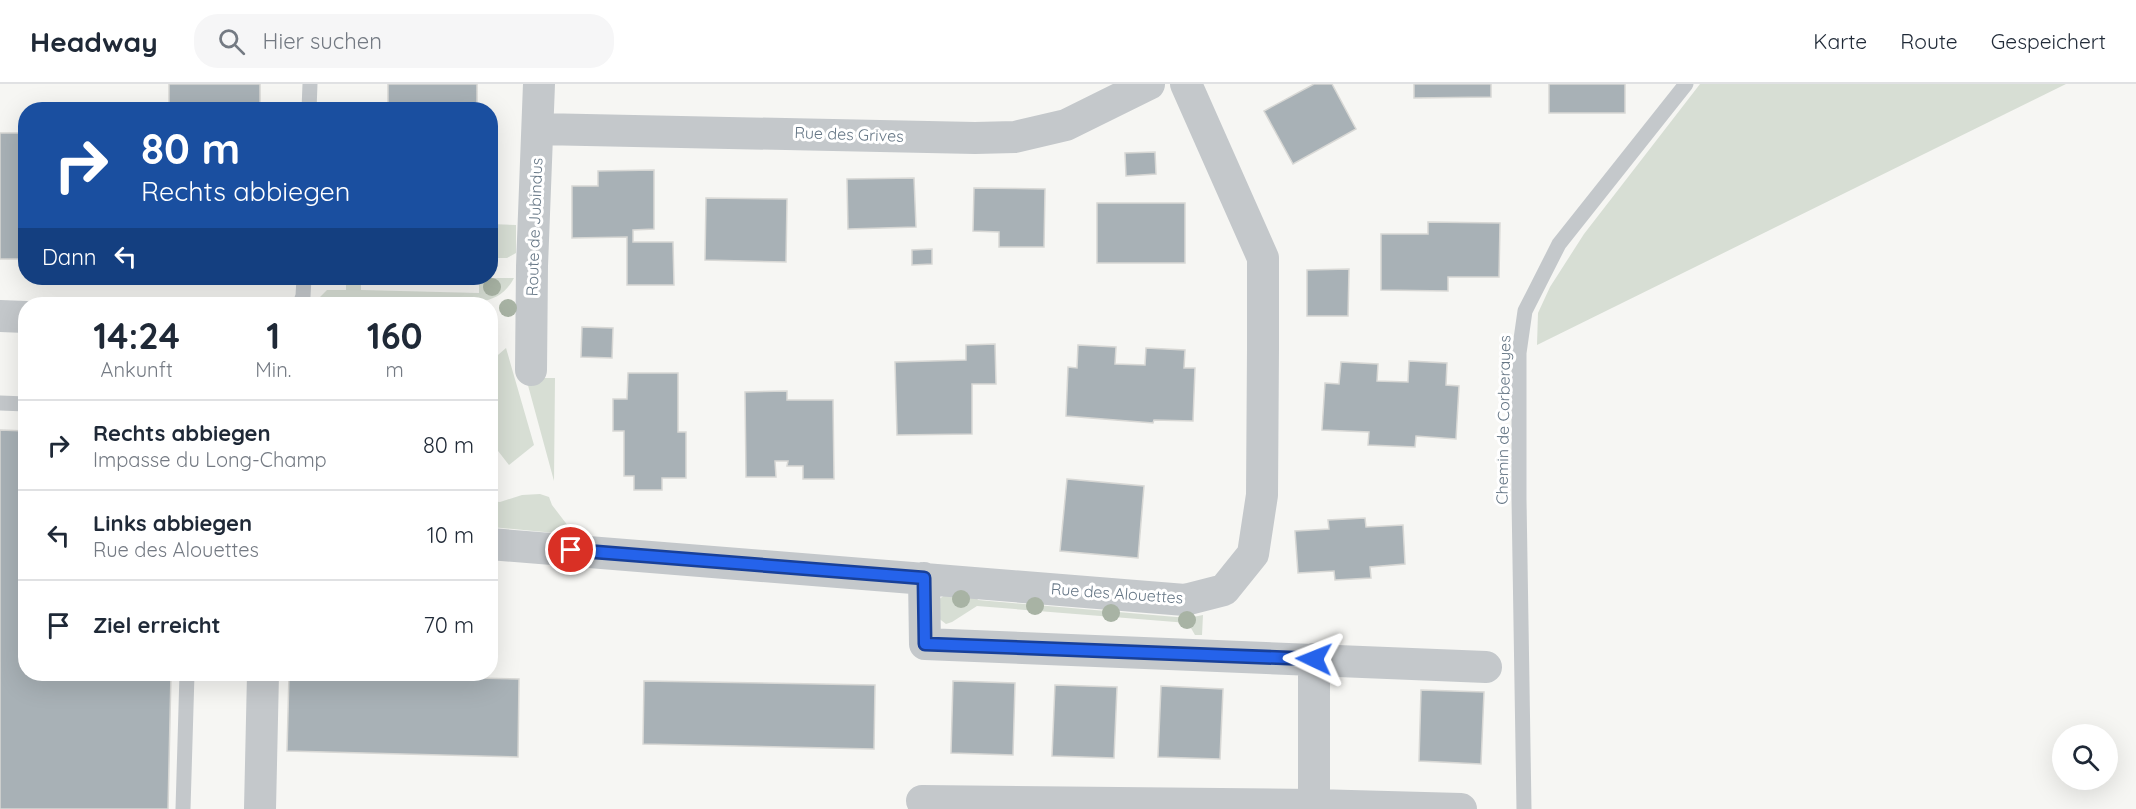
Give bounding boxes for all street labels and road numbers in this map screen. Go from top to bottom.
street label: Rue des Grives [794,122,904,146]
street label: Route de Jubindus [522,157,546,297]
street label: Chemin de Corberayes [1492,335,1514,505]
street label: Rue des Alouettes [1050,578,1184,608]

